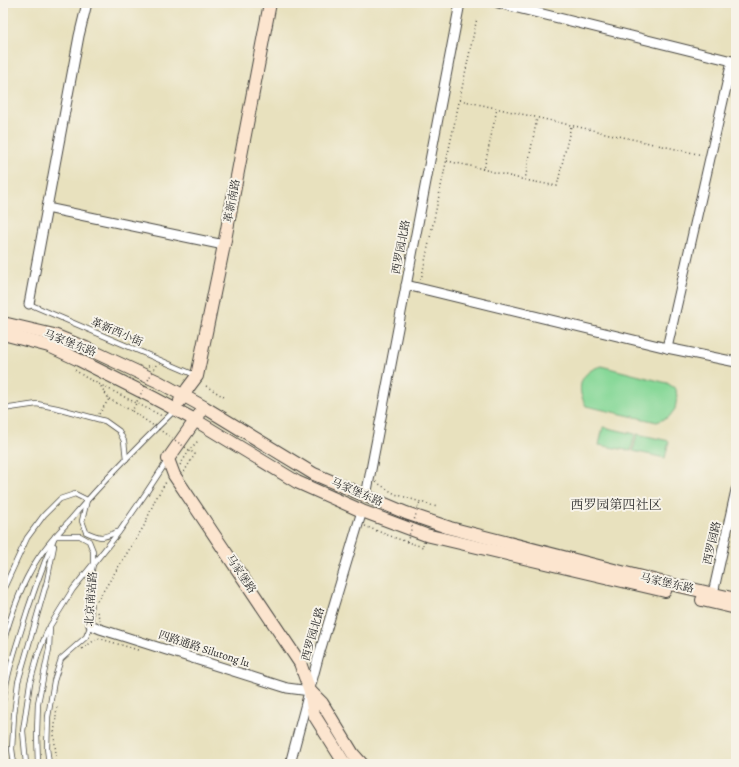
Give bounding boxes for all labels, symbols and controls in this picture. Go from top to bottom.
street label: 革新南路 [220,178,244,224]
street label: 西罗园北路 [388,219,414,275]
street label: 革新西小街 [89,314,145,350]
street label: 马家堡东路 [42,326,98,360]
street label: 马家堡东路 [329,474,385,510]
district label: 西罗园第四社区 [570,496,662,513]
street label: 西罗园路 [700,520,724,566]
street label: 马家堡路 [222,552,260,596]
street label: 马家堡东路 [639,570,695,596]
street label: 北京南站路 [82,571,100,627]
street label: 西罗园北路 [298,605,328,663]
street label: 四路通路 Silutong lu [156,627,252,671]

